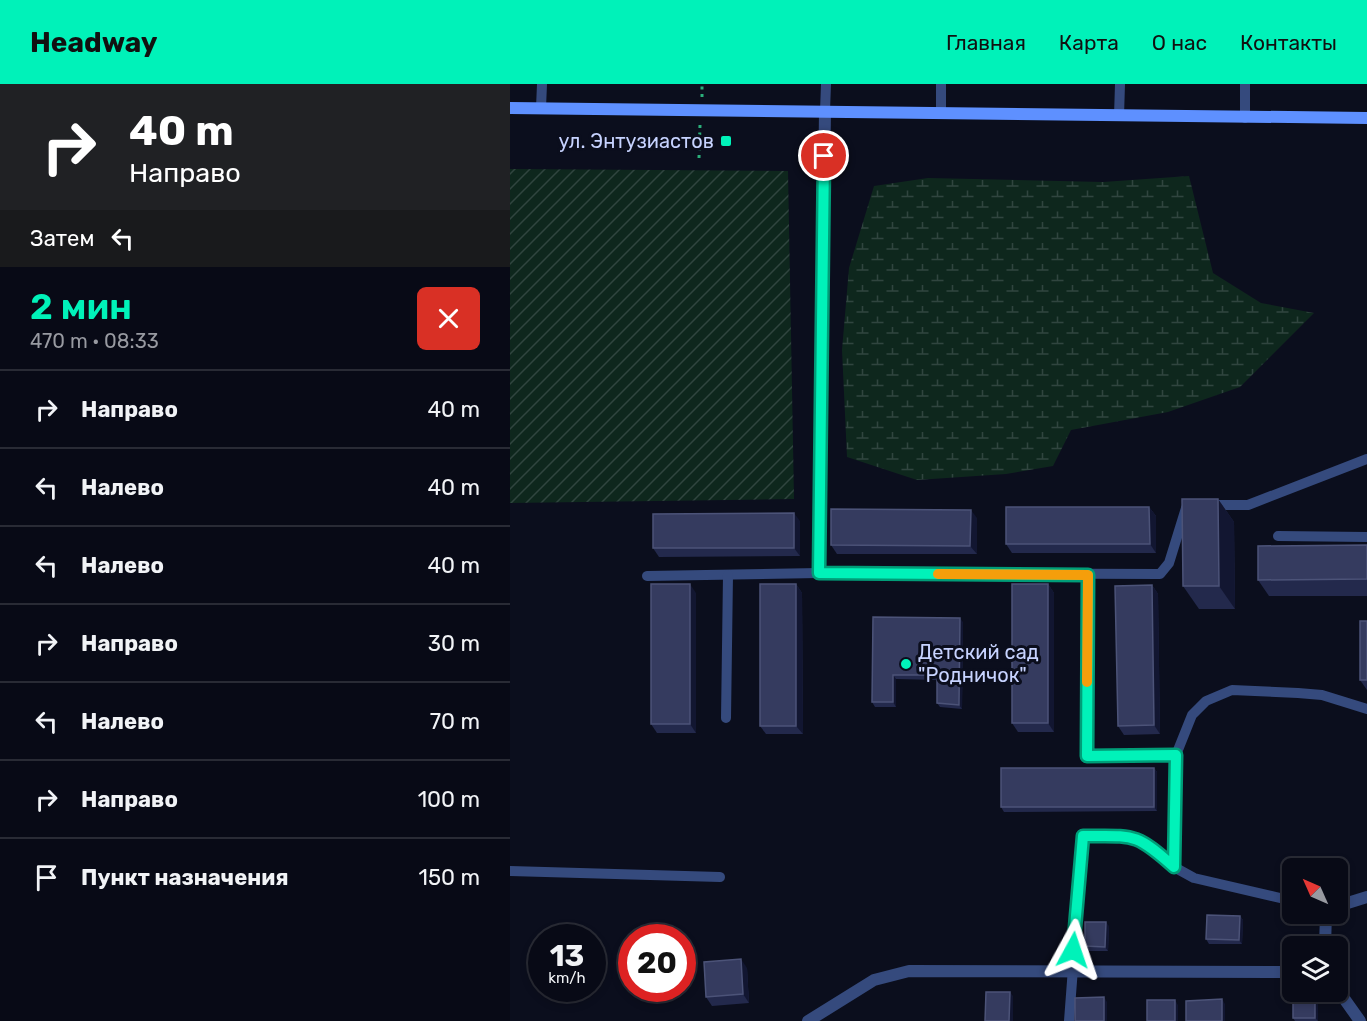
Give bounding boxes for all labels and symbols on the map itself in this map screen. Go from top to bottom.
place label: ул. Энтузиастов [558,129,714,153]
pin [798,130,849,181]
marker: ул. Энтузиастов [719,134,733,148]
place label: Детский сад "Родничок" [918,640,1039,687]
marker: Детский сад "Родничок" [899,657,913,671]
north arrow [1282,858,1348,924]
position arrow [1041,918,1105,982]
speed limit sign: 20 [618,924,696,1002]

